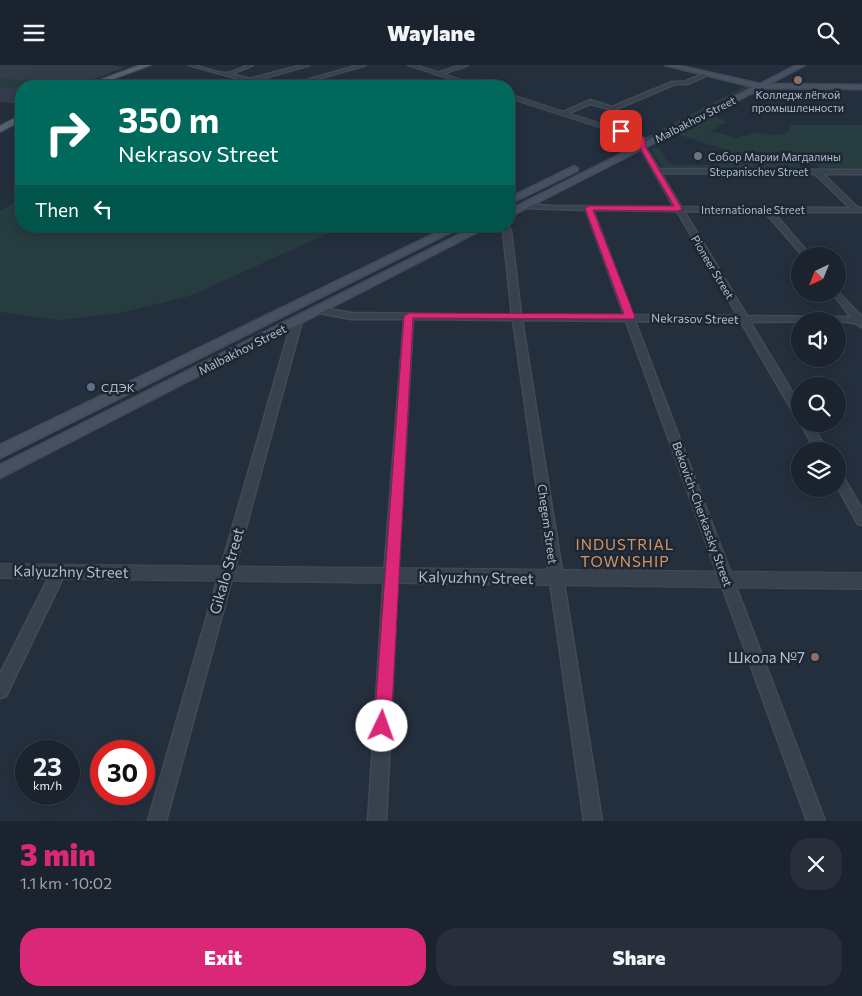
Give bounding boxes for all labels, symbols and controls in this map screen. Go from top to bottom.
icon: menu [20,19,48,47]
text: Waylane [387,19,475,46]
icon: search [814,19,842,47]
marker: Колледж лёгкой промышленности [792,74,804,86]
place label: Колледж лёгкой промышленности [752,88,844,114]
street label: Malbakhov Street [653,93,738,145]
text: 350 m [118,97,219,140]
icon: right [35,100,100,165]
pin [600,110,642,152]
icon: arrive [607,117,635,145]
text: Nekrasov Street [118,140,279,167]
marker: Собор Марии Магдалины [692,150,704,162]
place label: Собор Марии Магдалины [708,150,841,163]
street label: Stepanischev Street [709,165,809,178]
icon: left [89,195,117,223]
text: Then [35,198,79,221]
street label: Internationale Street [701,203,805,216]
street label: Pioneer Street [689,233,737,302]
north arrow [791,247,846,303]
map controls [791,247,846,497]
street label: Nekrasov Street [651,310,739,326]
button: sound [791,312,846,367]
street label: Malbakhov Street [196,321,288,377]
button: search [791,377,846,432]
place label: СДЭК [101,380,135,394]
marker: СДЭК [85,381,97,393]
street label: Bekovich-Cherkassky Street [670,440,736,588]
button: layers [791,442,846,497]
street label: Chegem Street [535,483,561,565]
street label: Gikalo Street [205,526,247,616]
district label: INDUSTRIAL TOWNSHIP [576,535,674,570]
street label: Kalyuzhny Street [13,561,129,581]
street label: Kalyuzhny Street [418,567,534,587]
place label: Школа №7 [728,648,805,666]
marker: Школа №7 [809,651,821,663]
position arrow [355,699,407,751]
speed limit sign: 30 [90,740,155,805]
text: 23 [33,751,62,781]
text: km/h [33,778,62,792]
text: 3 min [20,835,96,872]
button: close [790,838,842,890]
text: 1.1 km · 10:02 [20,873,112,892]
button: Exit [20,928,426,986]
button: Share [436,928,842,986]

